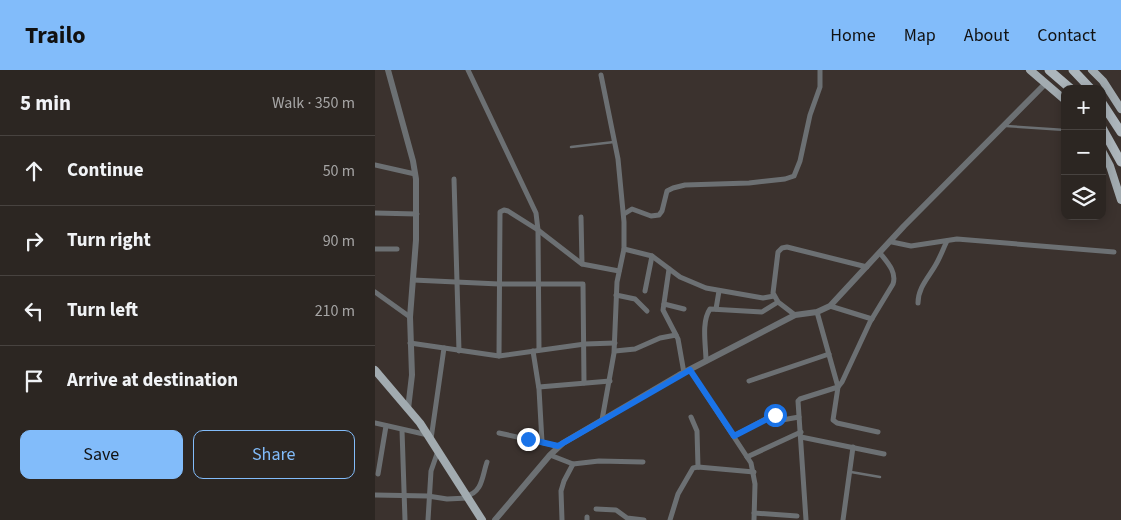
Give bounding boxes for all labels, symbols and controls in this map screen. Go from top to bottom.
text: Trailo [25,18,86,53]
text: Home [830,23,876,48]
text: Map [904,23,936,48]
text: About [964,23,1009,48]
text: Contact [1037,23,1096,48]
map controls [1061,85,1106,220]
button: + [1061,85,1106,130]
text: 5 min [20,88,71,118]
text: Walk · 350 m [272,92,355,114]
button: − [1061,130,1106,175]
icon: ahead [20,157,48,185]
text: Continue [67,157,144,184]
text: 50 m [323,160,355,182]
button: layers [1061,175,1106,220]
icon: right [20,227,48,255]
text: Turn right [67,227,151,254]
text: 90 m [323,230,355,252]
icon: left [20,297,48,325]
text: Turn left [67,297,138,324]
text: 210 m [315,300,355,322]
icon: arrive [20,367,48,395]
text: Arrive at destination [67,367,238,394]
route start [764,404,787,427]
route end [517,428,540,451]
button: Save [20,430,183,479]
button: Share [193,430,355,479]

